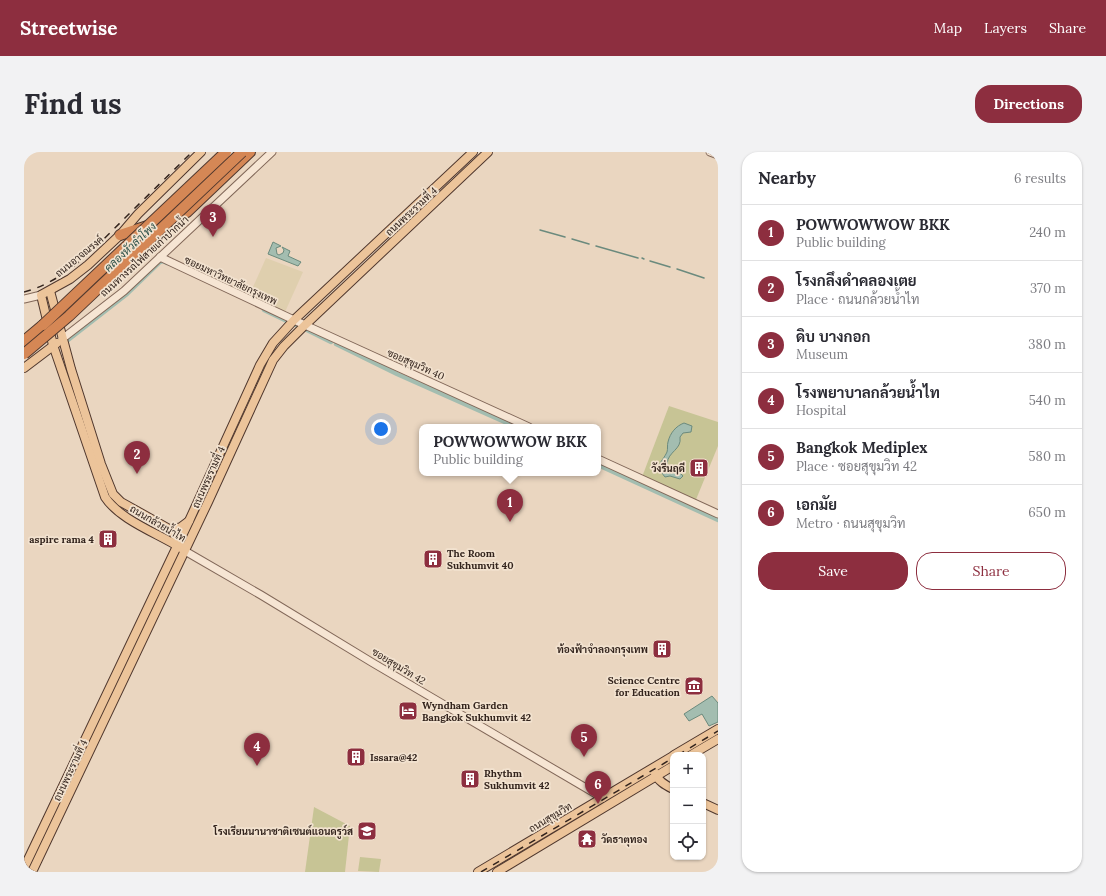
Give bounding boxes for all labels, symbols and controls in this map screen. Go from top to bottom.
text: Streetwise [20,16,117,40]
text: Map [934,19,962,37]
text: Layers [984,19,1027,37]
text: Share [1049,19,1086,37]
button: Directions [975,85,1082,123]
text: Find us [24,86,122,122]
text: Nearby [758,167,816,189]
text: 6 results [1014,170,1066,187]
street label: ถนนพระรามที่ 4 [381,182,440,239]
pin: 3 [200,204,226,237]
street label: ถนนทางรถไฟสายเก่าปากน้ำ [95,211,191,300]
text: POWWOWWOW BKK [796,215,950,234]
water label: คลองหัวลำโพง [100,219,159,275]
text: 1 [768,224,774,241]
text: 240 m [1029,224,1066,241]
street label: ถนนอาจณรงค์ [52,232,106,280]
text: Public building [796,234,886,251]
street label: ซอยมหาวิทยาลัยกรุงเทพ [182,253,279,309]
text: โรงกลึงดำคลองเตย [796,271,917,290]
text: 2 [768,280,774,297]
text: 370 m [1030,280,1066,297]
text: Place · ถนนกล้วยน้ำไท [796,291,919,308]
text: ดิบ บางกอก [796,327,871,346]
text: 3 [767,336,775,353]
text: 380 m [1028,336,1066,353]
street label: ซอยสุขุมวิท 40 [385,346,447,384]
text: Museum [796,346,848,363]
text: โรงพยาบาลกล้วยน้ำไท [796,383,940,402]
text: 4 [767,392,775,409]
text: 540 m [1029,392,1066,409]
text: Hospital [796,402,846,419]
your location [371,419,391,439]
popup [419,424,601,476]
text: POWWOWWOW BKK [433,432,587,451]
text: Bangkok Mediplex [796,438,928,457]
pin: 2 [124,441,150,474]
street label: ถนนพระรามที่ 4 [187,443,228,510]
text: 5 [767,448,775,465]
text: 580 m [1028,448,1066,465]
text: Public building [433,451,523,468]
building icon: วังรื่นฤดี [688,457,710,479]
text: Place · ซอยสุขุมวิท 42 [796,458,917,475]
place label: วังรื่นฤดี [651,460,685,475]
pin: 1 [497,489,523,522]
text: เอกมัย [796,495,837,514]
street label: ถนนกล้วยน้ำไท [127,500,190,545]
text: 6 [767,504,775,521]
text: 650 m [1028,504,1066,521]
text: Metro · ถนนสุขุมวิท [796,515,906,532]
building icon: aspire rama 4 [97,528,119,550]
place label: aspire rama 4 [29,533,95,546]
place label: The Room Sukhumvit 40 [447,547,514,572]
building icon: The Room Sukhumvit 40 [422,548,444,570]
button: Save [758,552,908,590]
button: Share [916,552,1066,590]
building icon: ท้องฟ้าจำลองกรุงเทพ [651,638,673,660]
place label: ท้องฟ้าจำลองกรุงเทพ [557,643,648,657]
street label: ซอยสุขุมวิท 42 [369,645,428,689]
place label: Science Centre for Education [608,674,681,699]
museum icon: Science Centre for Education [683,675,705,697]
place label: Wyndham Garden Bangkok Sukhumvit 42 [422,699,531,724]
hotel icon: Wyndham Garden Bangkok Sukhumvit 42 [397,700,419,722]
pin: 5 [571,724,597,757]
pin: 4 [244,733,270,766]
street label: ถนนพระรามที่ 4 [49,736,91,803]
building icon: Issara@42 [345,746,367,768]
place label: Issara@42 [370,751,417,764]
map controls [670,752,706,860]
button: + [670,752,706,788]
place label: Rhythm Sukhumvit 42 [484,767,550,792]
building icon: Rhythm Sukhumvit 42 [459,768,481,790]
pin: 6 [585,771,611,804]
button: − [670,788,706,824]
street label: ถนนสุขุมวิท [526,799,575,836]
school or university icon: โรงเรียนนานาชาติเซนต์แอนดรูว์ส [356,820,378,842]
place label: โรงเรียนนานาชาติเซนต์แอนดรูว์ส [213,824,353,839]
button: locate [670,824,706,860]
temple icon: วัดธาตุทอง [576,828,598,850]
place label: วัดธาตุทอง [601,833,648,847]

